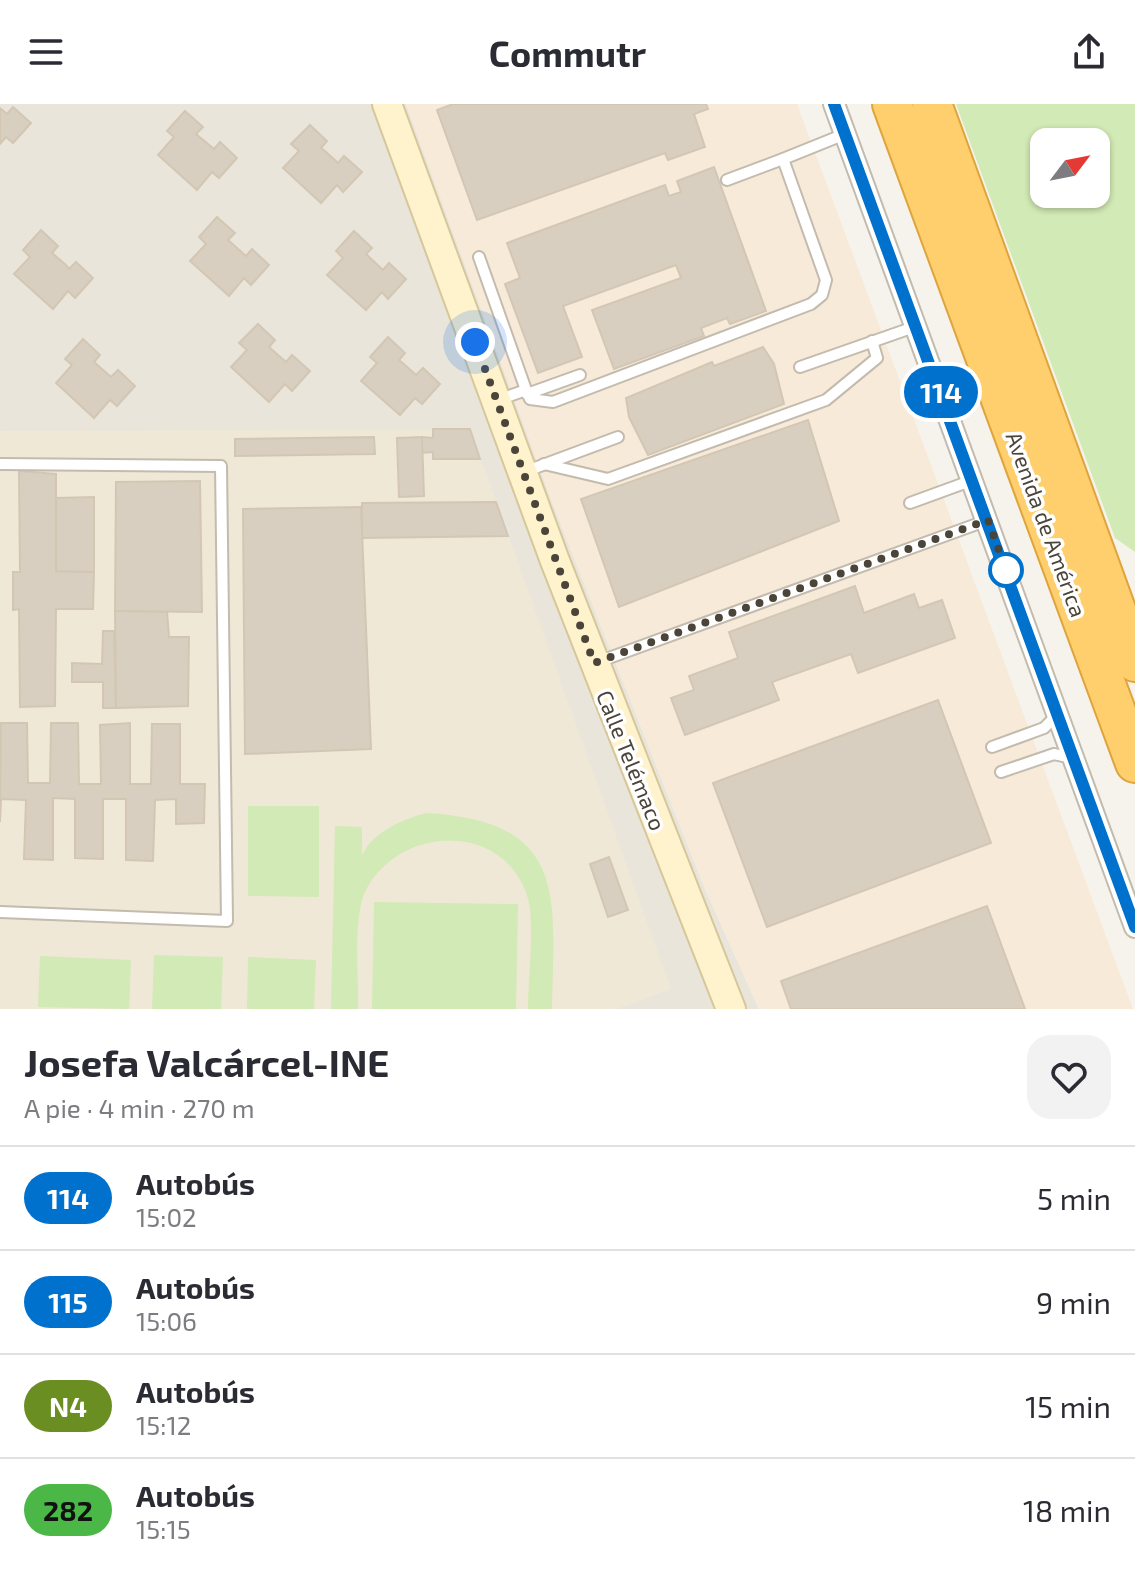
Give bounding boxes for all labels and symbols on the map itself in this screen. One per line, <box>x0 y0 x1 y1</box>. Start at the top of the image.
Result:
north arrow <box>1030 128 1110 208</box>
your location <box>455 322 495 362</box>
line badge: 114 <box>895 366 987 418</box>
street label: Avenida de América <box>1001 428 1093 620</box>
unlabelled marker <box>989 553 1023 587</box>
street label: Calle Telémaco <box>592 686 672 834</box>

